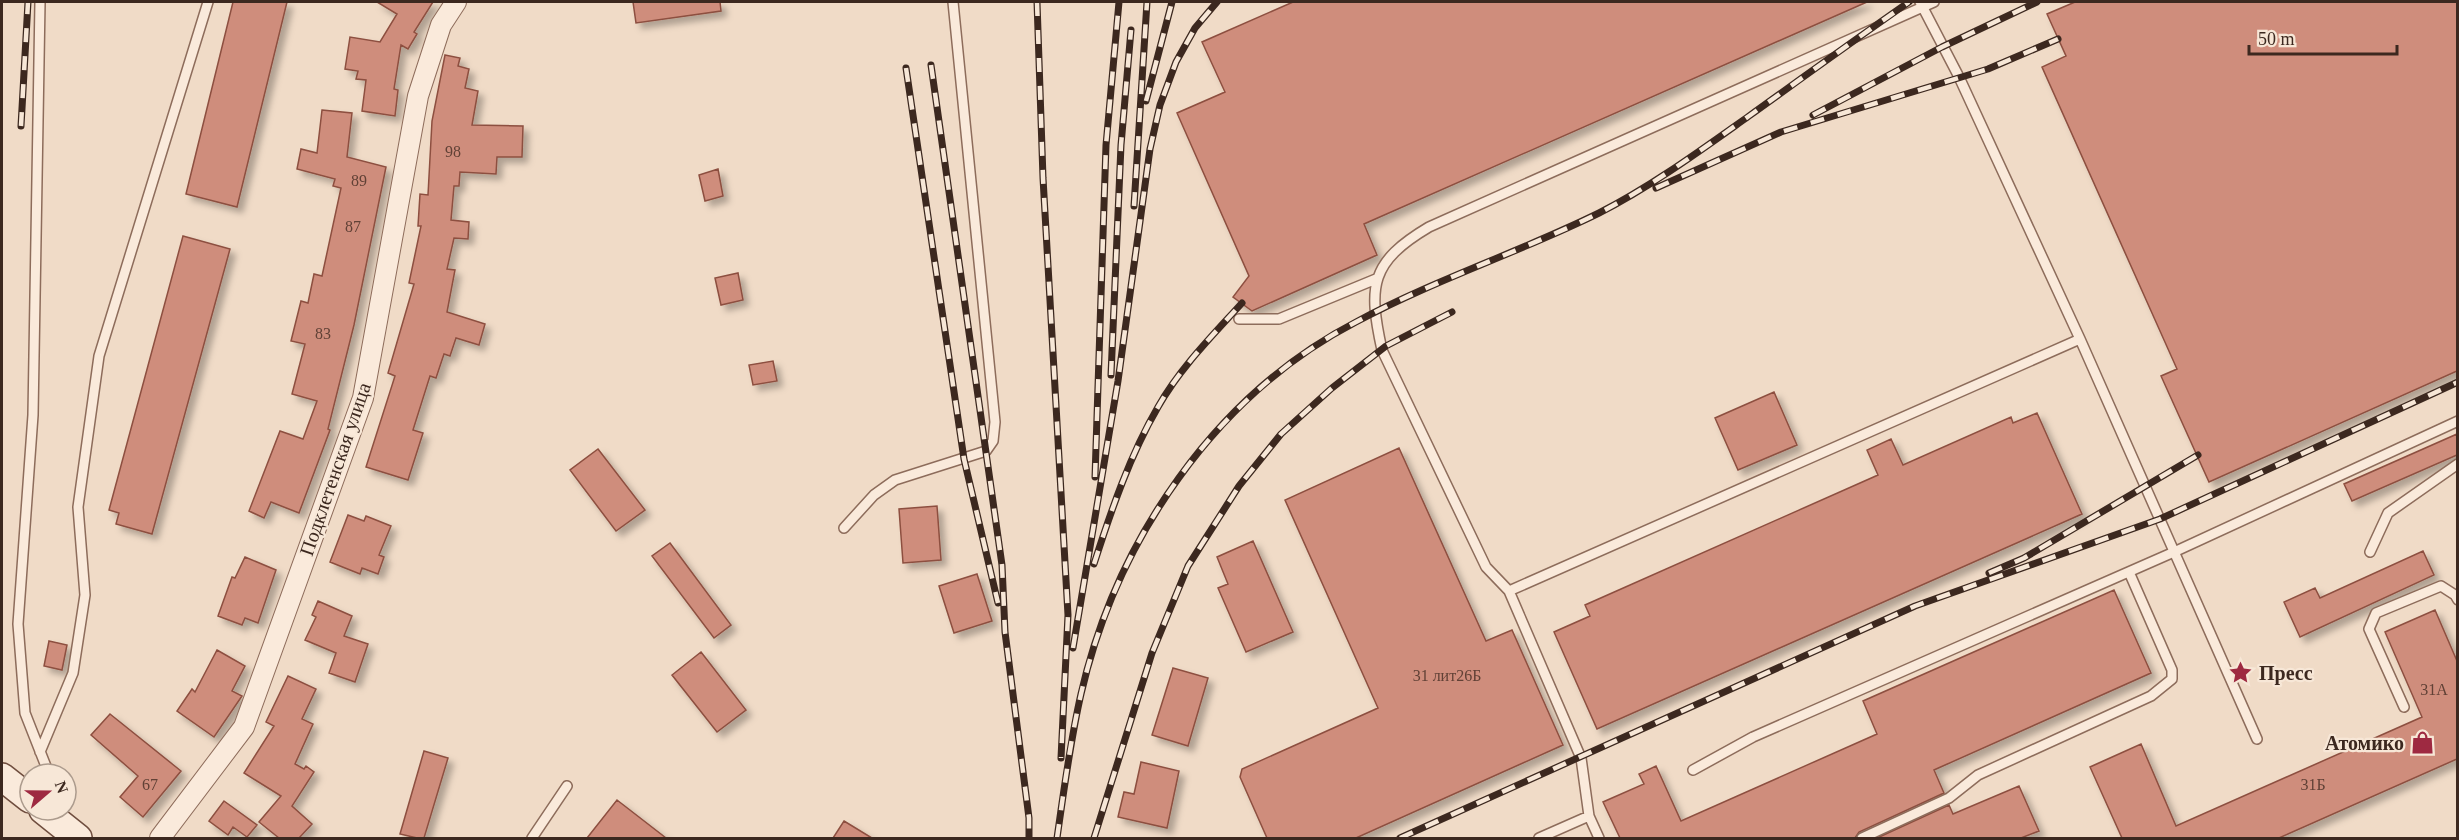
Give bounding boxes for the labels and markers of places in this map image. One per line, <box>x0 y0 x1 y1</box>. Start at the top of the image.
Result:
place icon: Пресс <box>2228 660 2254 686</box>
place label: Пресс <box>2259 662 2313 685</box>
shop icon: Атомико <box>2409 730 2435 756</box>
place label: Атомико <box>2325 732 2404 754</box>

